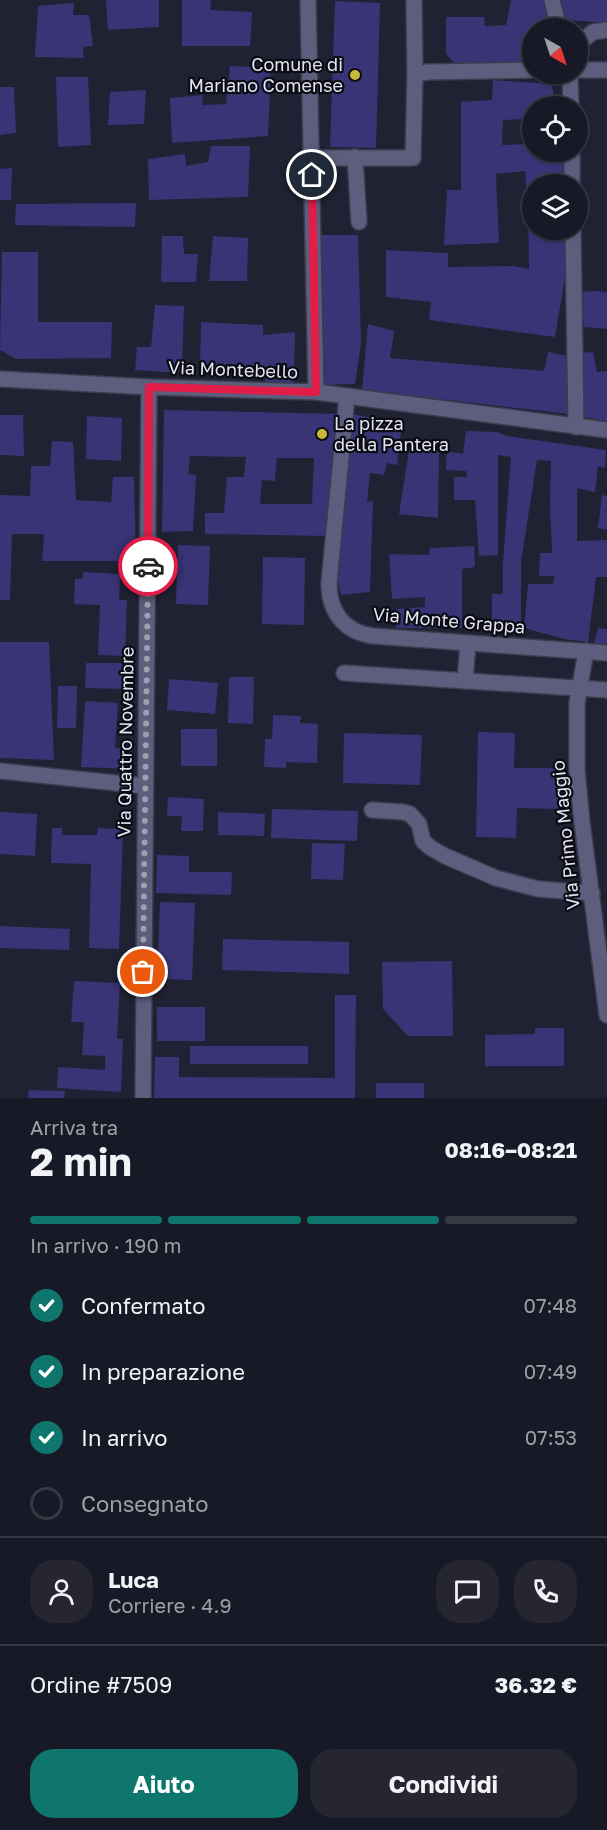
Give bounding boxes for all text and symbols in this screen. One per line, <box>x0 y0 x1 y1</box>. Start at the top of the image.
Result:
north arrow <box>522 18 588 84</box>
map controls <box>522 18 588 240</box>
place label: Comune di Mariano Comense <box>189 53 343 96</box>
marker: Comune di Mariano Comense <box>348 68 362 82</box>
button: locate <box>522 96 588 162</box>
pin <box>286 149 337 200</box>
icon: home <box>295 158 328 191</box>
button: layers <box>522 174 588 240</box>
street label: Via Montebello <box>168 356 298 382</box>
place label: La pizza della Pantera <box>334 412 449 455</box>
marker: La pizza della Pantera <box>315 427 329 441</box>
courier <box>118 536 178 596</box>
icon: car <box>132 550 165 583</box>
street label: Via Monte Grappa <box>372 602 526 638</box>
street label: Via Quattro Novembre <box>112 646 138 838</box>
street label: Via Primo Maggio <box>546 759 584 911</box>
pin <box>117 946 168 997</box>
icon: bag <box>126 955 159 988</box>
text: Arriva tra <box>30 1115 118 1139</box>
text: 08:16–08:21 <box>444 1136 577 1163</box>
text: 2 min <box>30 1138 132 1185</box>
text: In arrivo · 190 m <box>30 1233 182 1257</box>
icon: check <box>30 1289 63 1322</box>
text: Confermato <box>81 1292 206 1319</box>
text: 07:48 <box>524 1293 577 1317</box>
icon: check <box>30 1355 63 1388</box>
text: In preparazione <box>81 1358 245 1385</box>
text: 07:49 <box>524 1359 577 1383</box>
icon: check <box>30 1421 63 1454</box>
text: In arrivo <box>81 1424 168 1451</box>
text: 07:53 <box>525 1425 577 1449</box>
text: Consegnato <box>81 1490 208 1517</box>
button: person <box>30 1560 93 1623</box>
button: chat <box>436 1560 499 1623</box>
button: phone <box>514 1560 577 1623</box>
text: Luca <box>108 1566 159 1593</box>
text: Corriere · 4.9 <box>108 1593 232 1617</box>
text: Ordine #7509 <box>30 1671 172 1698</box>
text: 36.32 € <box>495 1671 577 1698</box>
button: Aiuto <box>30 1749 298 1818</box>
button: Condividi <box>310 1749 577 1818</box>

